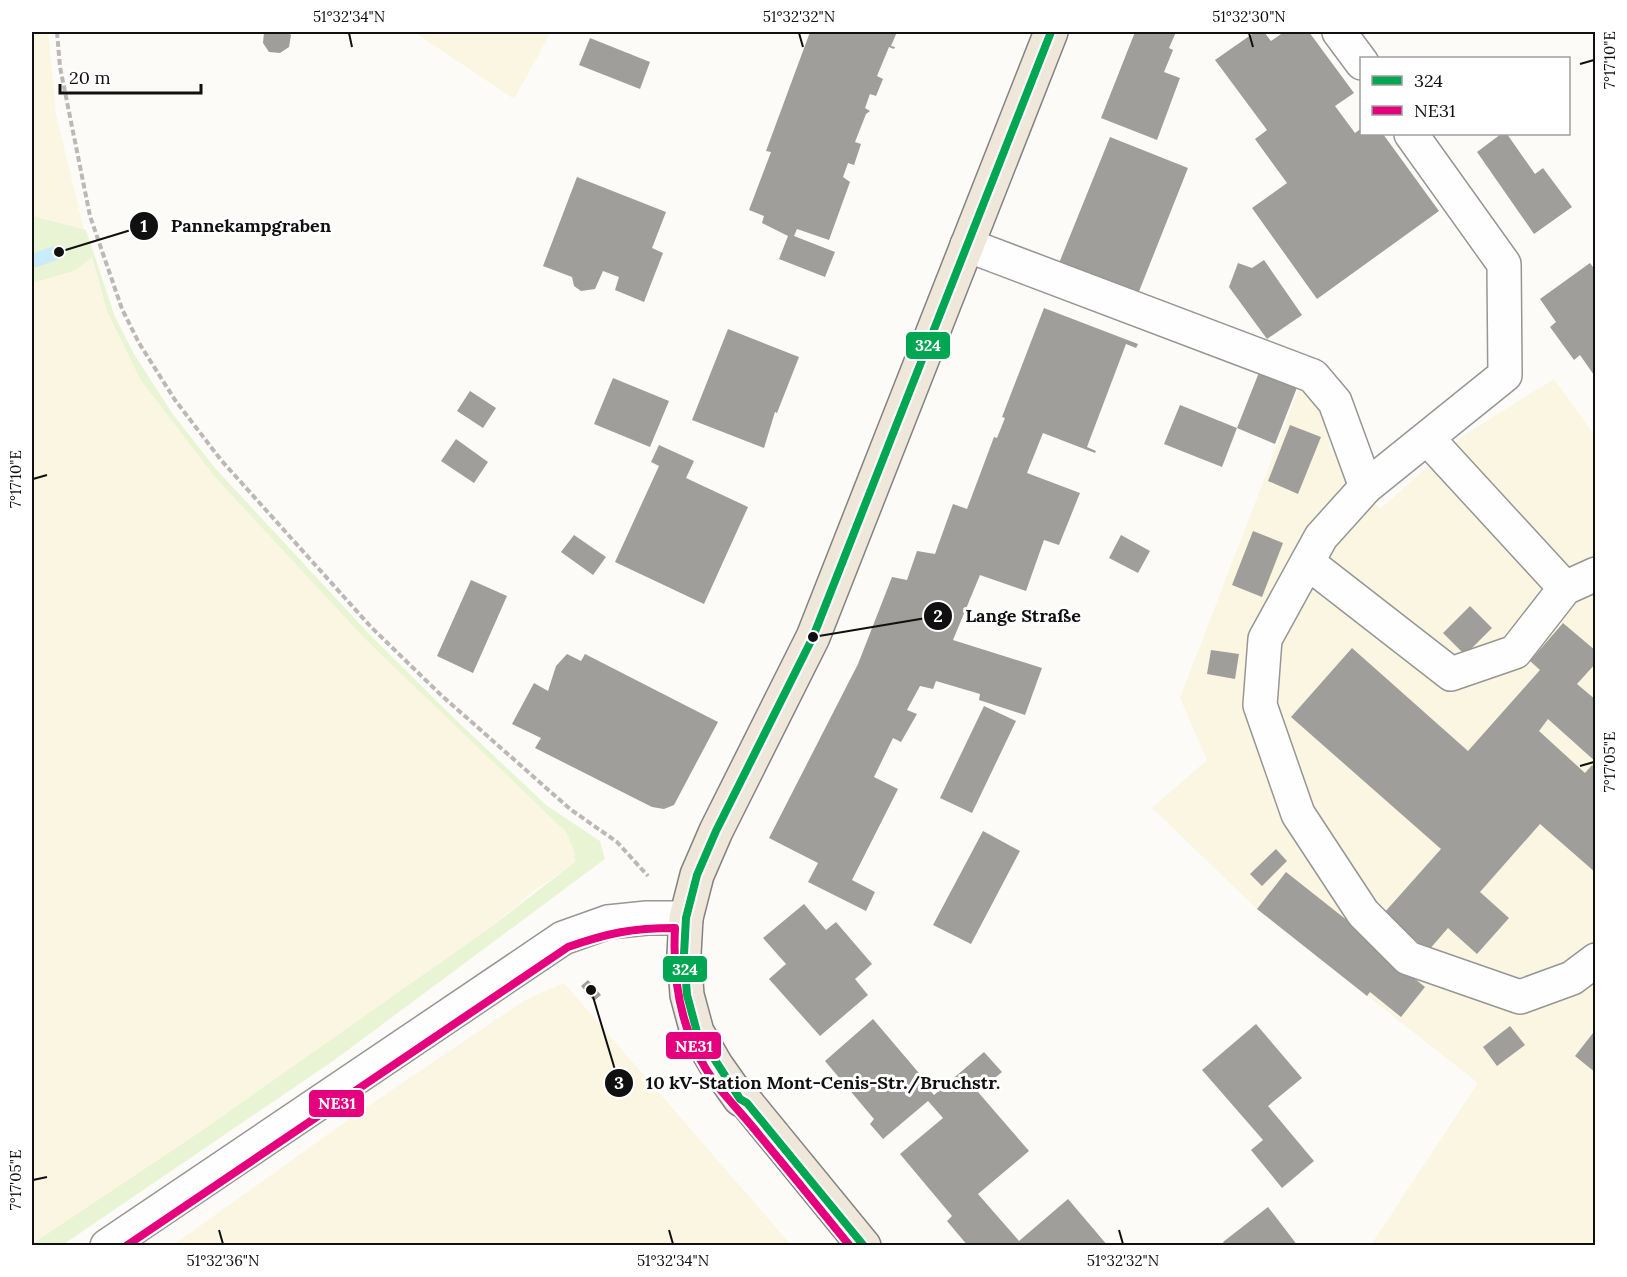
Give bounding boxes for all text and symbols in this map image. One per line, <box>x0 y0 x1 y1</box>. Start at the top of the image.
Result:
text: 51°32'34"N <box>313 7 385 26</box>
text: 51°32'32"N <box>763 7 835 26</box>
text: 51°32'30"N <box>1212 7 1286 26</box>
text: 7°17'10"E <box>1600 31 1619 89</box>
scale bar <box>60 57 201 95</box>
legend <box>1360 57 1570 135</box>
text: 20 m <box>69 66 111 89</box>
text: 324 <box>1414 69 1443 92</box>
text: NE31 <box>1414 99 1456 122</box>
callout: Pannekampgraben <box>129 208 343 244</box>
text: 1 <box>140 214 148 237</box>
text: Pannekampgraben <box>171 214 332 237</box>
line badge: 324 <box>905 331 951 360</box>
text: 324 <box>915 335 941 355</box>
text: 7°17'10"E <box>6 450 25 508</box>
callout: Lange Straße <box>923 598 1093 634</box>
text: 2 <box>933 604 943 627</box>
text: Lange Straße <box>965 604 1081 627</box>
text: 7°17'05"E <box>1600 732 1619 792</box>
line badge: 324 <box>662 955 708 983</box>
text: 324 <box>672 959 698 979</box>
line badge: NE31 <box>665 1031 722 1060</box>
text: NE31 <box>675 1036 713 1056</box>
callout: 10 kV-Station Mont-Cenis-Str./Bruchstr. <box>604 1065 1012 1101</box>
text: 3 <box>614 1071 624 1094</box>
text: 10 kV-Station Mont-Cenis-Str./Bruchstr. <box>646 1071 1000 1094</box>
line badge: NE31 <box>308 1089 365 1118</box>
text: NE31 <box>318 1093 356 1113</box>
text: 7°17'05"E <box>6 1150 25 1210</box>
text: 51°32'36"N <box>187 1251 259 1270</box>
text: 51°32'34"N <box>637 1251 709 1270</box>
text: 51°32'32"N <box>1087 1251 1159 1270</box>

